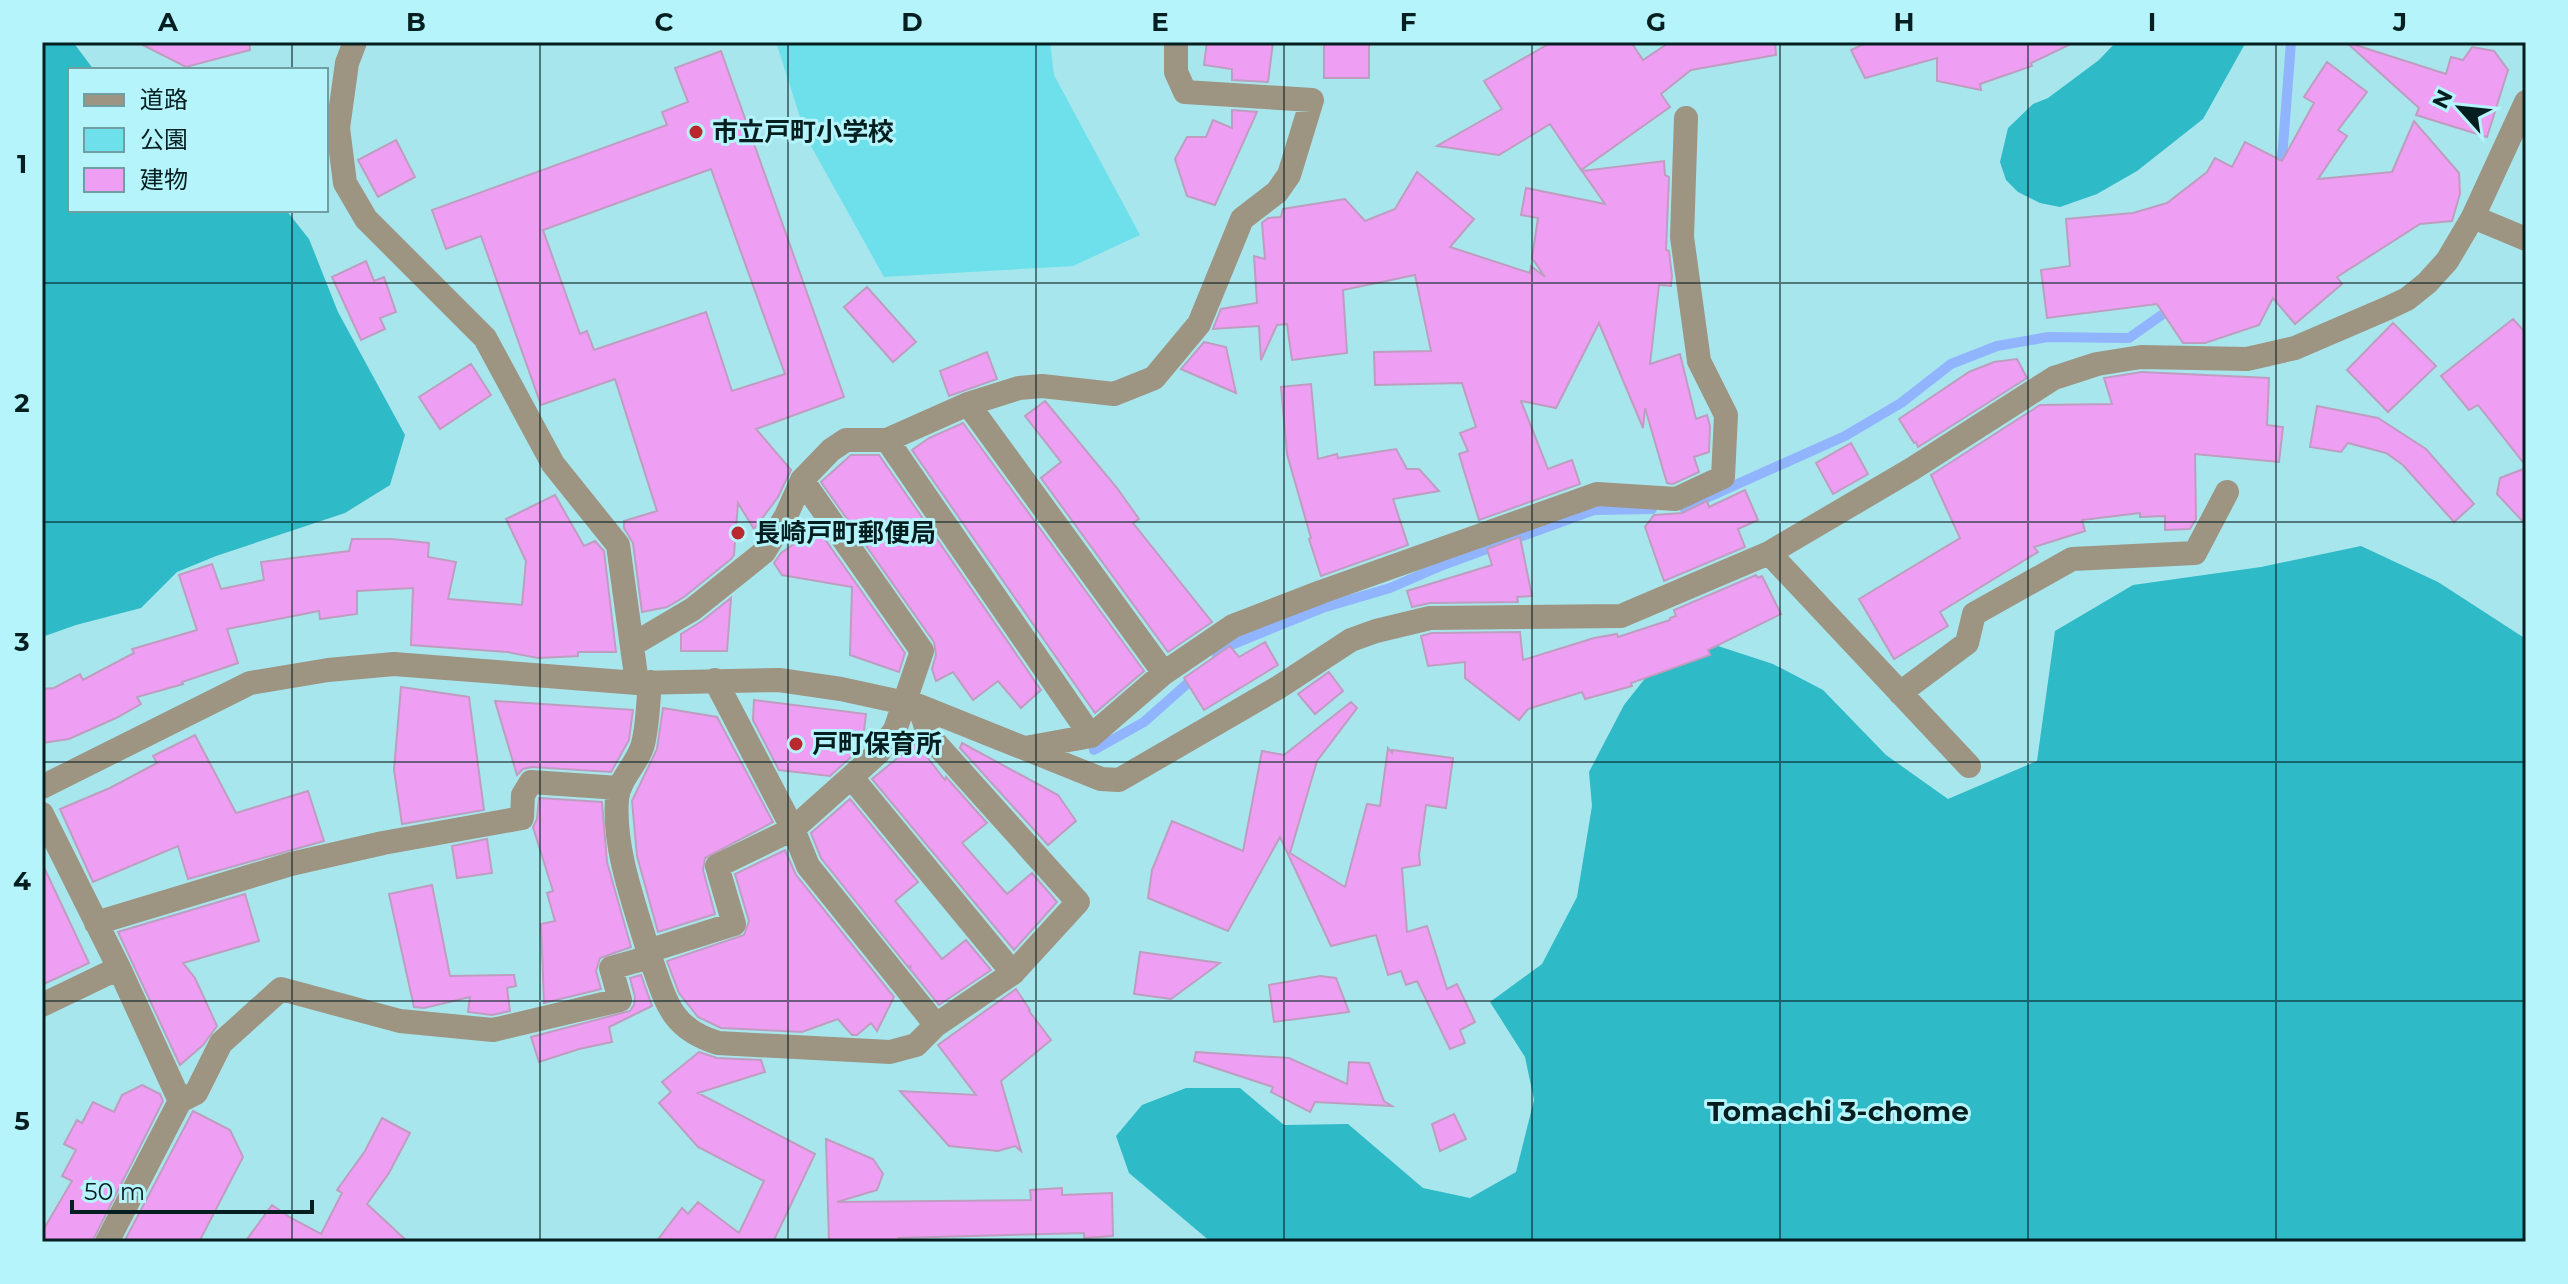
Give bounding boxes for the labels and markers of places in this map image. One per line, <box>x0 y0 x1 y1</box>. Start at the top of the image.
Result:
place label: 市立戸町小学校 <box>712 116 894 148</box>
marker: 市立戸町小学校 <box>687 123 705 141</box>
place label: 長崎戸町郵便局 <box>754 517 936 549</box>
marker: 長崎戸町郵便局 <box>729 524 747 542</box>
place label: 戸町保育所 <box>812 728 942 760</box>
marker: 戸町保育所 <box>787 735 805 753</box>

